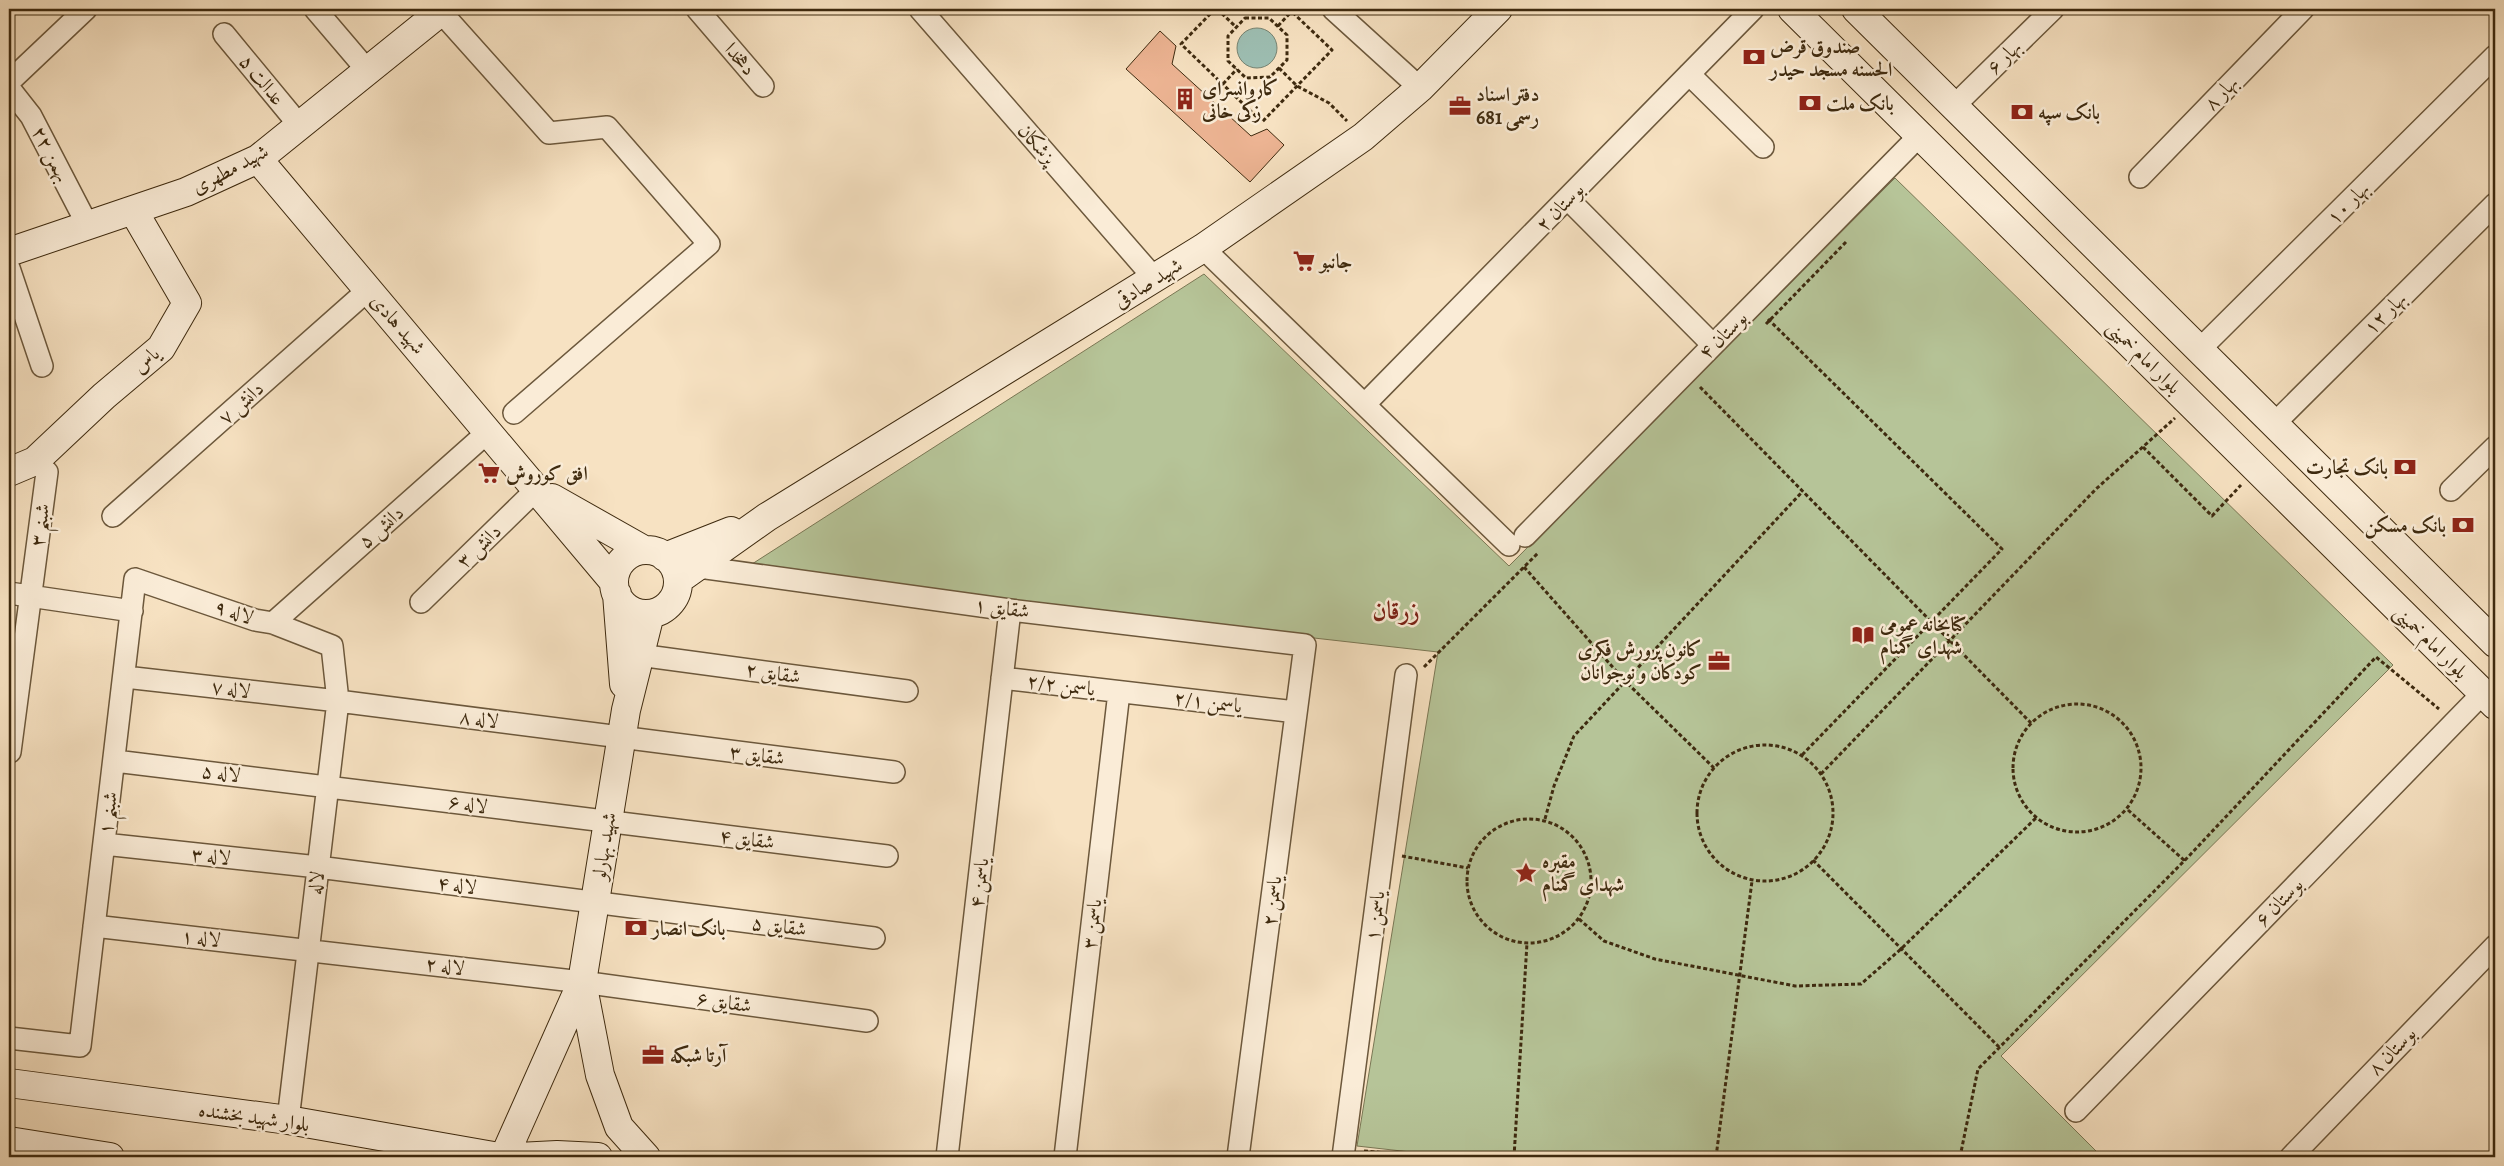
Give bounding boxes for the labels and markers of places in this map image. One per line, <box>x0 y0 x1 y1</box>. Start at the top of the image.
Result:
place label: صندوق قرض الحسنه مسجد حیدر <box>1768 33 1892 83</box>
bank icon: صندوق قرض الحسنه مسجد حیدر <box>1741 44 1767 70</box>
place label: کاروانسرای زکی خانی <box>1201 75 1279 125</box>
place label: دفتر اسناد رسمی 681 <box>1476 81 1540 131</box>
building icon: کاروانسرای زکی خانی <box>1172 86 1198 112</box>
bank icon: بانک ملت <box>1797 90 1823 116</box>
place label: بانک ملت <box>1826 90 1894 117</box>
office icon: دفتر اسناد رسمی 681 <box>1447 93 1473 119</box>
bank icon: بانک سپه <box>2009 99 2035 125</box>
place label: بانک سپه <box>2038 99 2100 126</box>
supermarket icon: جانبو <box>1291 248 1317 274</box>
place label: جانبو <box>1318 248 1352 275</box>
place label: بانک تجارت <box>2306 454 2388 481</box>
bank icon: بانک تجارت <box>2392 454 2418 480</box>
supermarket icon: افق کوروش <box>476 460 502 486</box>
place label: افق کوروش <box>506 460 588 487</box>
place label: بانک مسکن <box>2365 512 2446 539</box>
bank icon: بانک مسکن <box>2450 512 2476 538</box>
place label: کتابخانه عمومی شهدای گمنام <box>1879 611 1966 665</box>
library icon: کتابخانه عمومی شهدای گمنام <box>1850 622 1876 648</box>
place label: کانون پرورش فکری کودکان و نوجوانان <box>1578 636 1702 686</box>
office icon: کانون پرورش فکری کودکان و نوجوانان <box>1706 648 1732 674</box>
place label: مقبره شهدای گمنام <box>1542 848 1624 902</box>
place icon: مقبره شهدای گمنام <box>1513 860 1539 886</box>
bank icon: بانک انصار <box>623 915 649 941</box>
place label: بانک انصار <box>650 915 726 942</box>
office icon: آرتا شبکه <box>640 1042 666 1068</box>
place label: آرتا شبکه <box>670 1042 729 1069</box>

